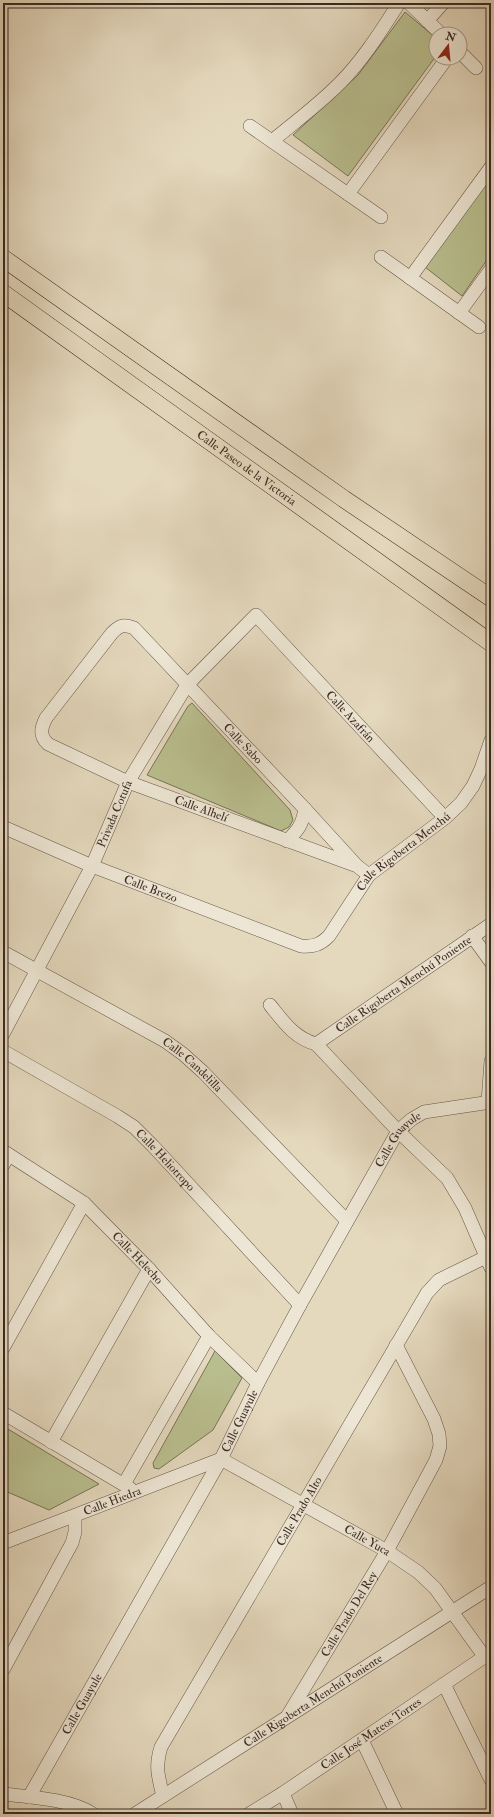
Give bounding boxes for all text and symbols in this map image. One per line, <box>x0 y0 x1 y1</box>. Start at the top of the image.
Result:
north arrow <box>428 26 468 66</box>
text: N <box>443 29 458 45</box>
street label: Calle Paseo de la Victoria <box>194 427 300 509</box>
street label: Calle Azafrán <box>323 688 378 745</box>
street label: Calle Sabo <box>220 720 266 767</box>
street label: Privada Cotufa <box>93 777 136 850</box>
street label: Calle Alhelí <box>172 792 230 826</box>
street label: Calle Rigoberta Menchú <box>353 809 454 894</box>
street label: Calle Brezo <box>122 871 180 906</box>
street label: Calle Rigoberta Menchú Poniente <box>332 932 474 1036</box>
street label: Calle Candelilla <box>159 1034 226 1096</box>
street label: Calle Guayule <box>372 1108 424 1170</box>
street label: Calle Heliotropo <box>133 1126 198 1194</box>
street label: Calle Helecho <box>109 1229 167 1287</box>
street label: Calle Guayule <box>218 1387 261 1455</box>
street label: Calle Prado Alto <box>273 1474 325 1549</box>
street label: Calle Hiedra <box>81 1483 144 1519</box>
street label: Calle Yuca <box>342 1521 394 1559</box>
street label: Calle Prado Del Rey <box>317 1568 381 1659</box>
street label: Calle Rigoberta Menchú Poniente <box>241 1651 385 1750</box>
street label: Calle Guayule <box>59 1671 105 1737</box>
street label: Calle José Mateos Torres <box>318 1694 424 1773</box>

